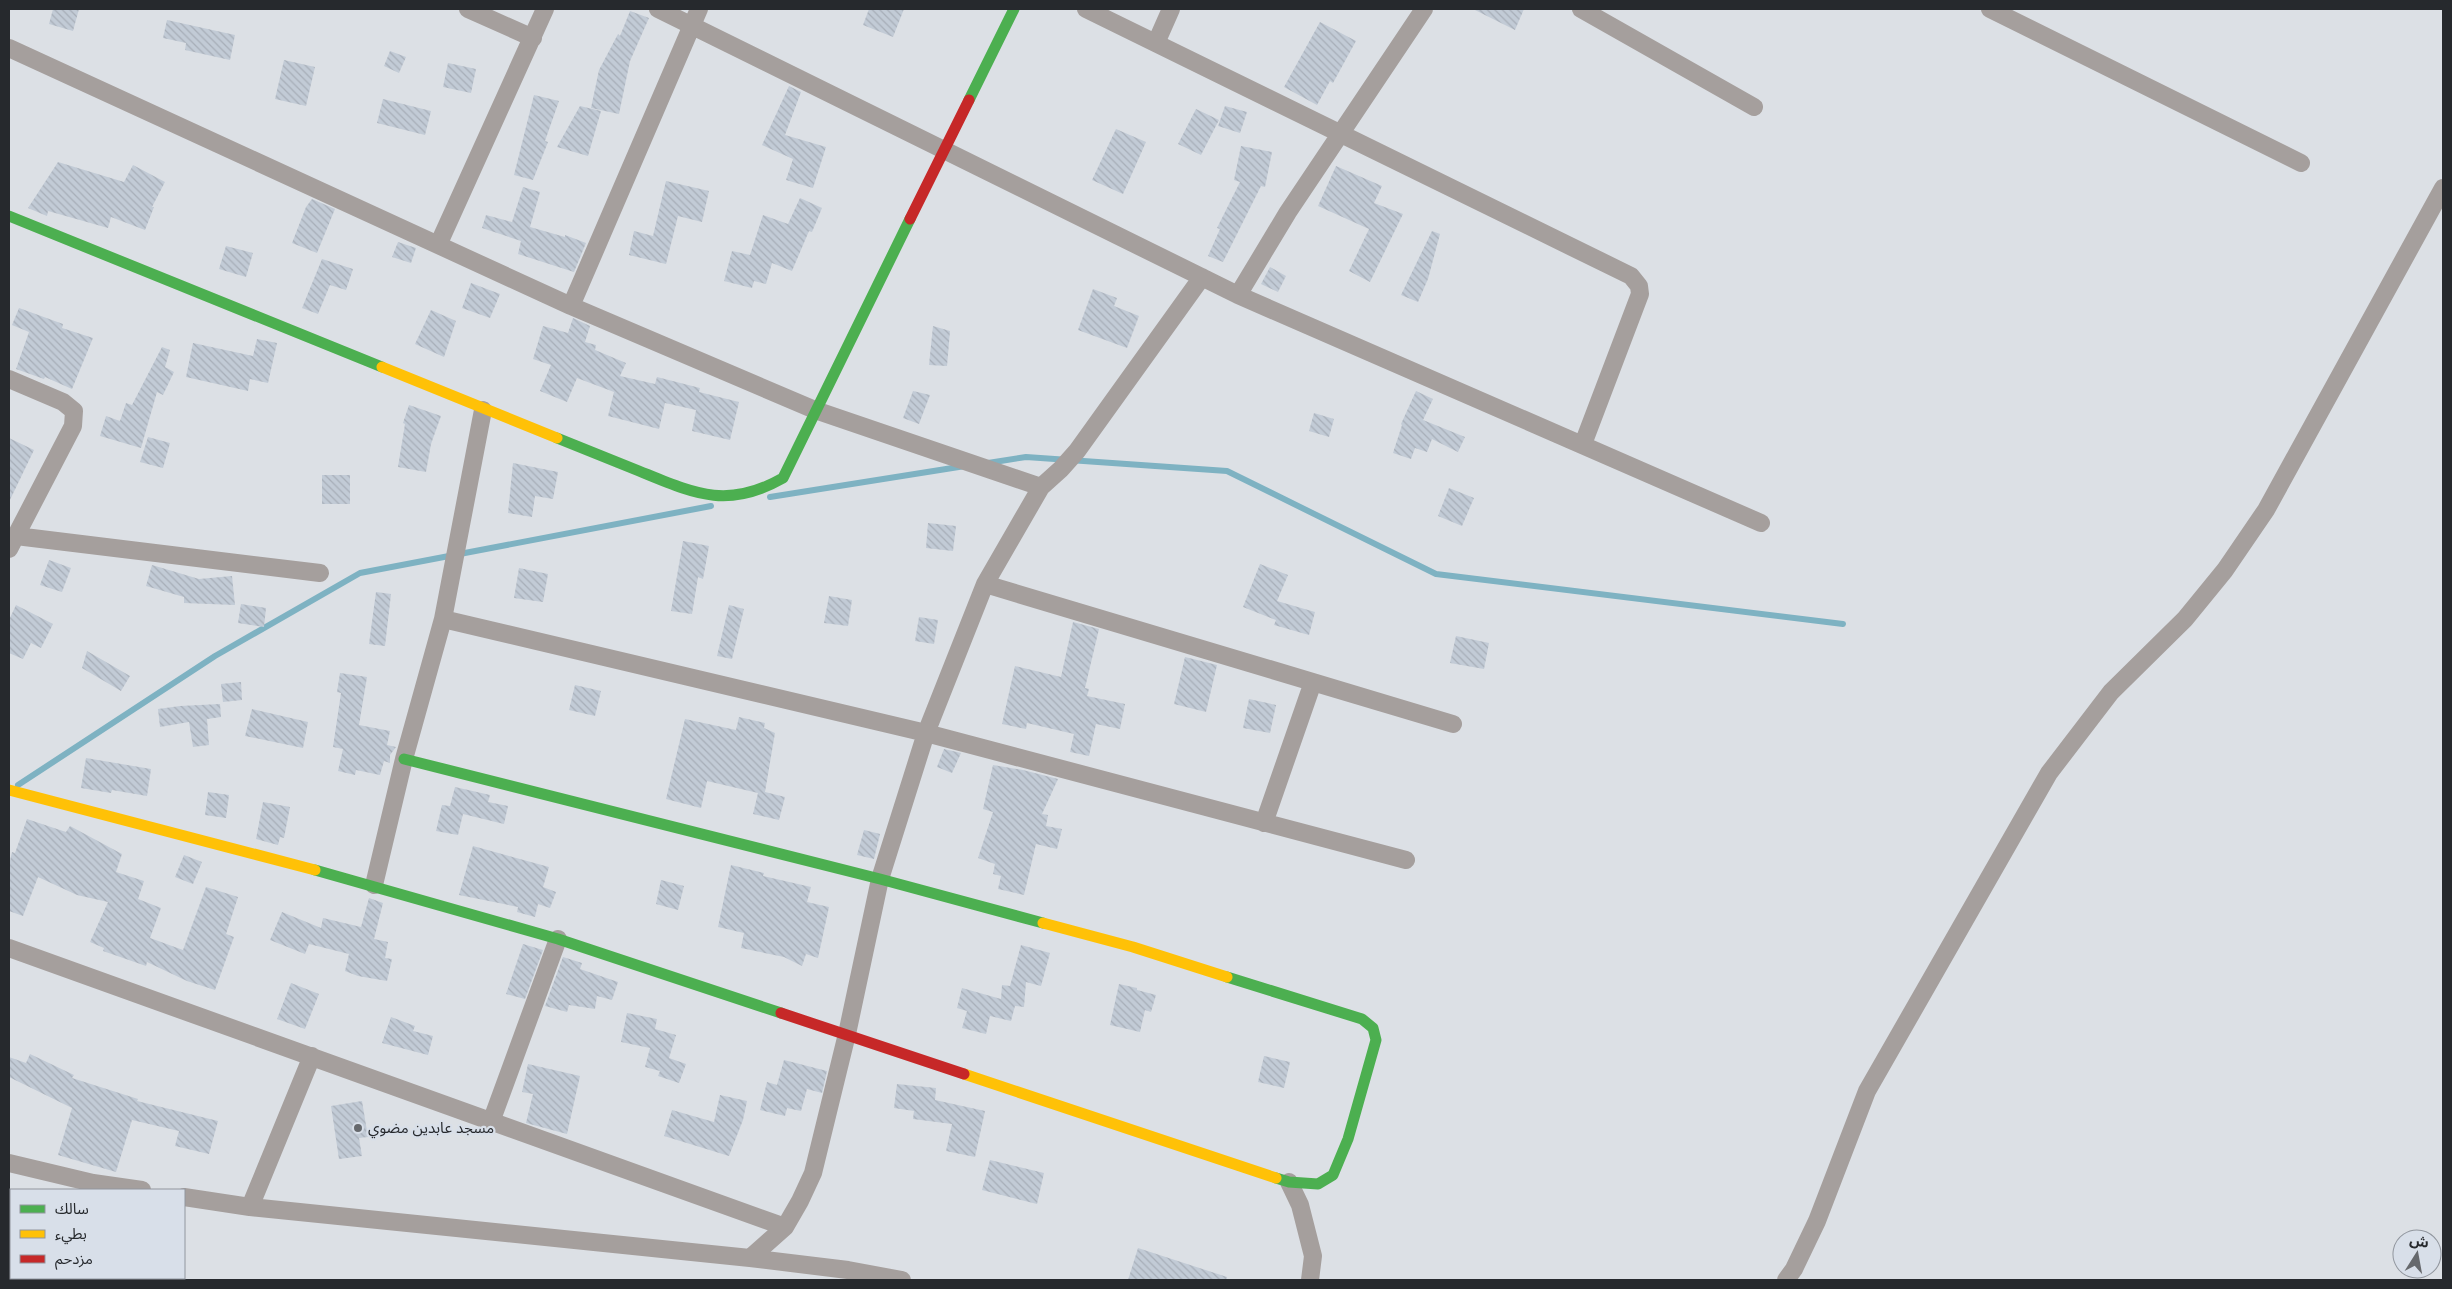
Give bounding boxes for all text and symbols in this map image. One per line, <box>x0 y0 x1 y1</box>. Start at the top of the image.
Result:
place label: مسجد عابدين مضوي <box>368 1118 494 1139</box>
marker: مسجد عابدين مضوي <box>352 1122 364 1134</box>
legend <box>10 1189 185 1279</box>
text: سالك <box>55 1199 89 1219</box>
text: بطيء <box>55 1224 87 1245</box>
north arrow <box>2392 1229 2442 1279</box>
text: ش <box>2408 1231 2431 1252</box>
text: مزدحم <box>55 1249 93 1270</box>

